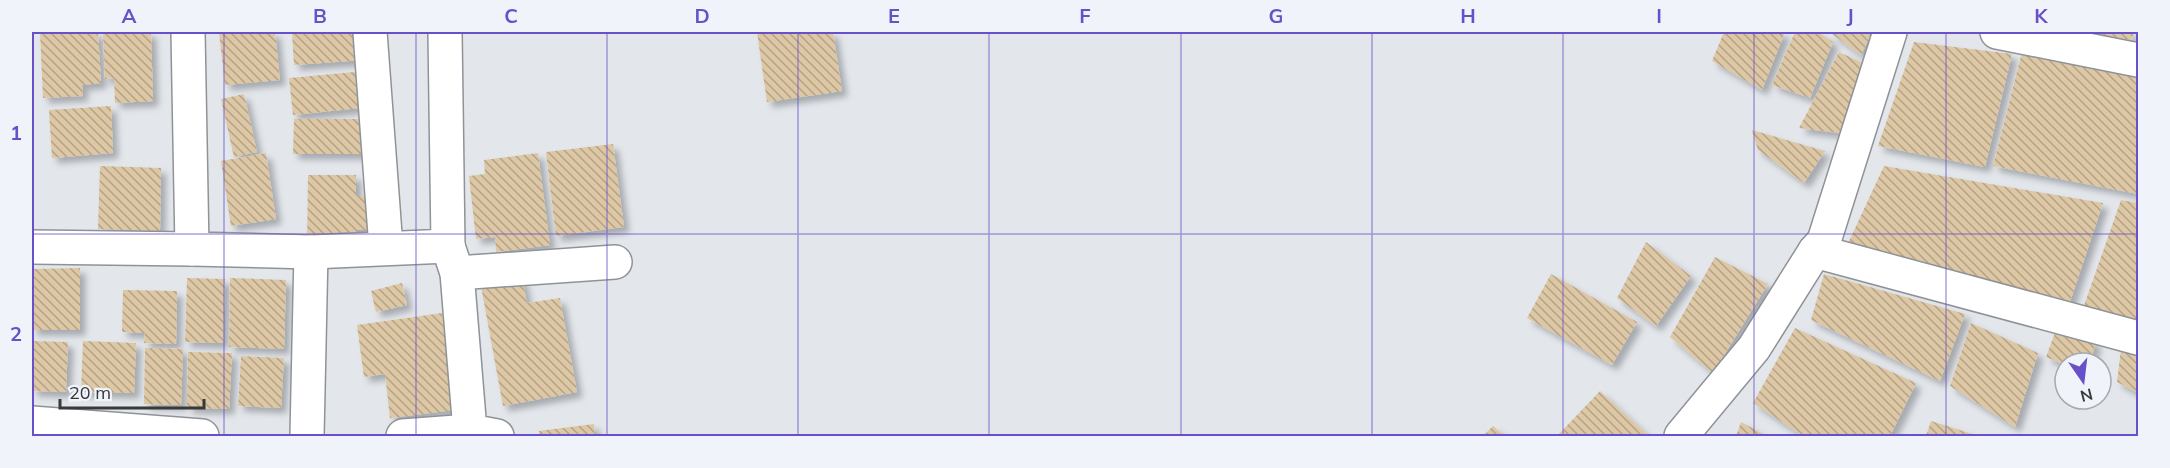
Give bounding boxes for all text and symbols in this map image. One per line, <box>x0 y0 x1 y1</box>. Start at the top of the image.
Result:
text: A <box>122 3 137 28</box>
text: B <box>313 3 327 28</box>
text: C <box>504 3 518 28</box>
text: D <box>694 3 710 28</box>
text: E <box>888 3 900 28</box>
text: F <box>1079 3 1091 28</box>
text: G <box>1269 3 1283 28</box>
text: H <box>1460 3 1476 28</box>
text: I <box>1656 3 1662 28</box>
text: J <box>1846 3 1854 28</box>
text: K <box>2034 3 2048 28</box>
text: 1 <box>10 120 22 145</box>
text: 2 <box>10 321 22 346</box>
north arrow <box>2053 351 2113 411</box>
scale bar <box>60 372 204 410</box>
text: 20 m <box>69 381 111 404</box>
text: N <box>2078 384 2095 407</box>

